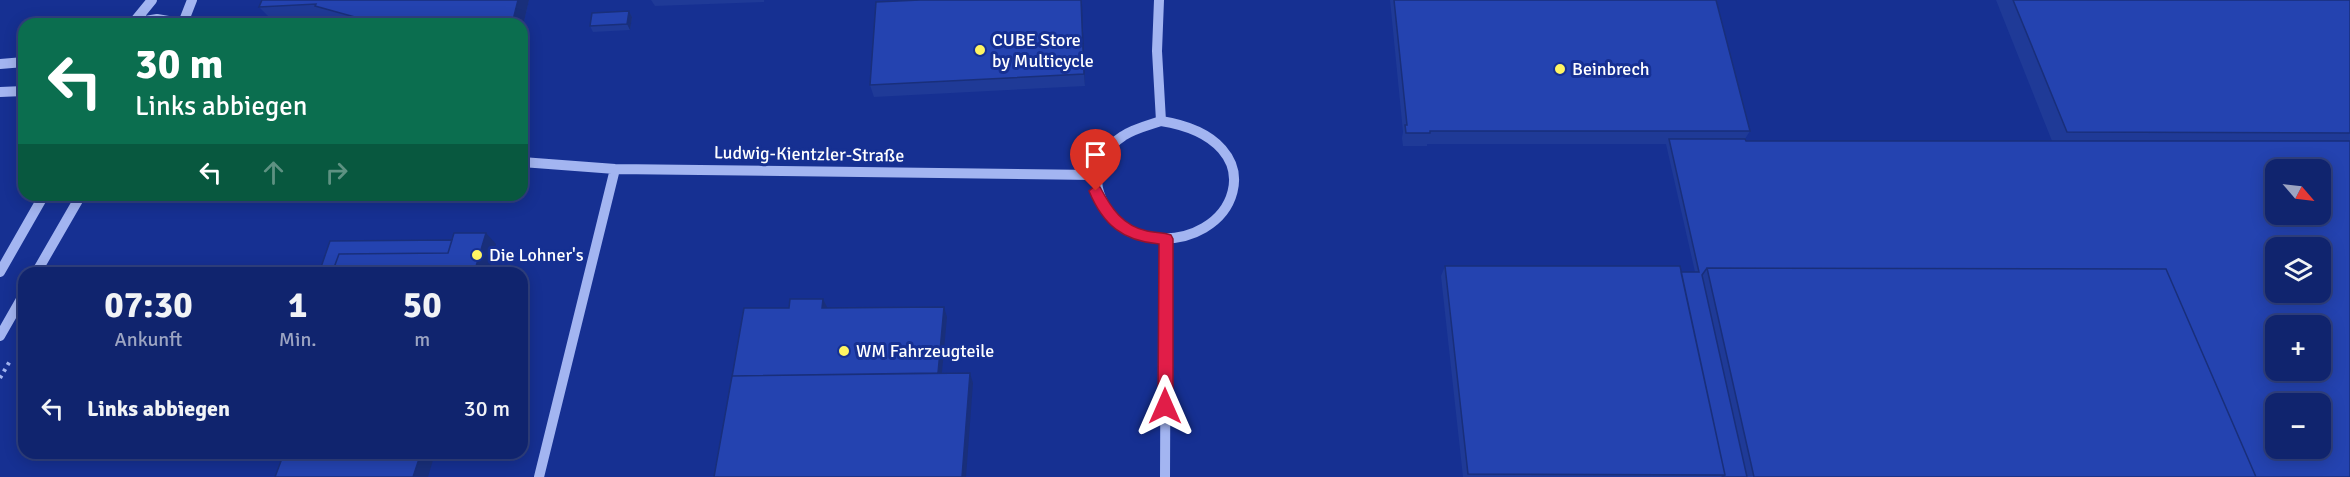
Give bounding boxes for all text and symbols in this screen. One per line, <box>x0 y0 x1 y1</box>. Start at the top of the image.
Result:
place label: CUBE Store by Multicycle <box>992 29 1094 72</box>
text: 30 m <box>135 39 224 90</box>
icon: left <box>36 42 114 120</box>
marker: CUBE Store by Multicycle <box>973 43 987 57</box>
place label: Beinbrech <box>1572 58 1650 80</box>
marker: Beinbrech <box>1553 62 1567 76</box>
text: Links abbiegen <box>135 90 307 123</box>
pin <box>1070 129 1121 191</box>
icon: arrive <box>1079 138 1112 171</box>
street label: Ludwig-Kientzler-Straße <box>714 141 904 167</box>
icon: left <box>194 156 227 189</box>
icon: ahead <box>257 156 290 189</box>
icon: right <box>320 156 353 189</box>
north arrow <box>2265 159 2331 225</box>
map controls <box>2265 159 2331 459</box>
button: layers <box>2265 237 2331 303</box>
place label: Die Lohner's <box>489 244 584 266</box>
marker: Die Lohner's <box>470 248 484 262</box>
text: 07:30 <box>104 283 193 328</box>
text: 1 <box>288 283 307 328</box>
text: 50 <box>403 283 442 328</box>
button: + <box>2265 315 2331 381</box>
text: Ankunft <box>115 327 182 352</box>
text: Min. <box>279 327 317 352</box>
text: m <box>414 327 430 352</box>
place label: WM Fahrzeugteile <box>856 340 994 362</box>
marker: WM Fahrzeugteile <box>837 344 851 358</box>
position arrow <box>1133 374 1197 438</box>
icon: left <box>36 392 69 425</box>
button: − <box>2265 393 2331 459</box>
text: Links abbiegen <box>87 395 230 422</box>
text: 30 m <box>464 395 510 422</box>

